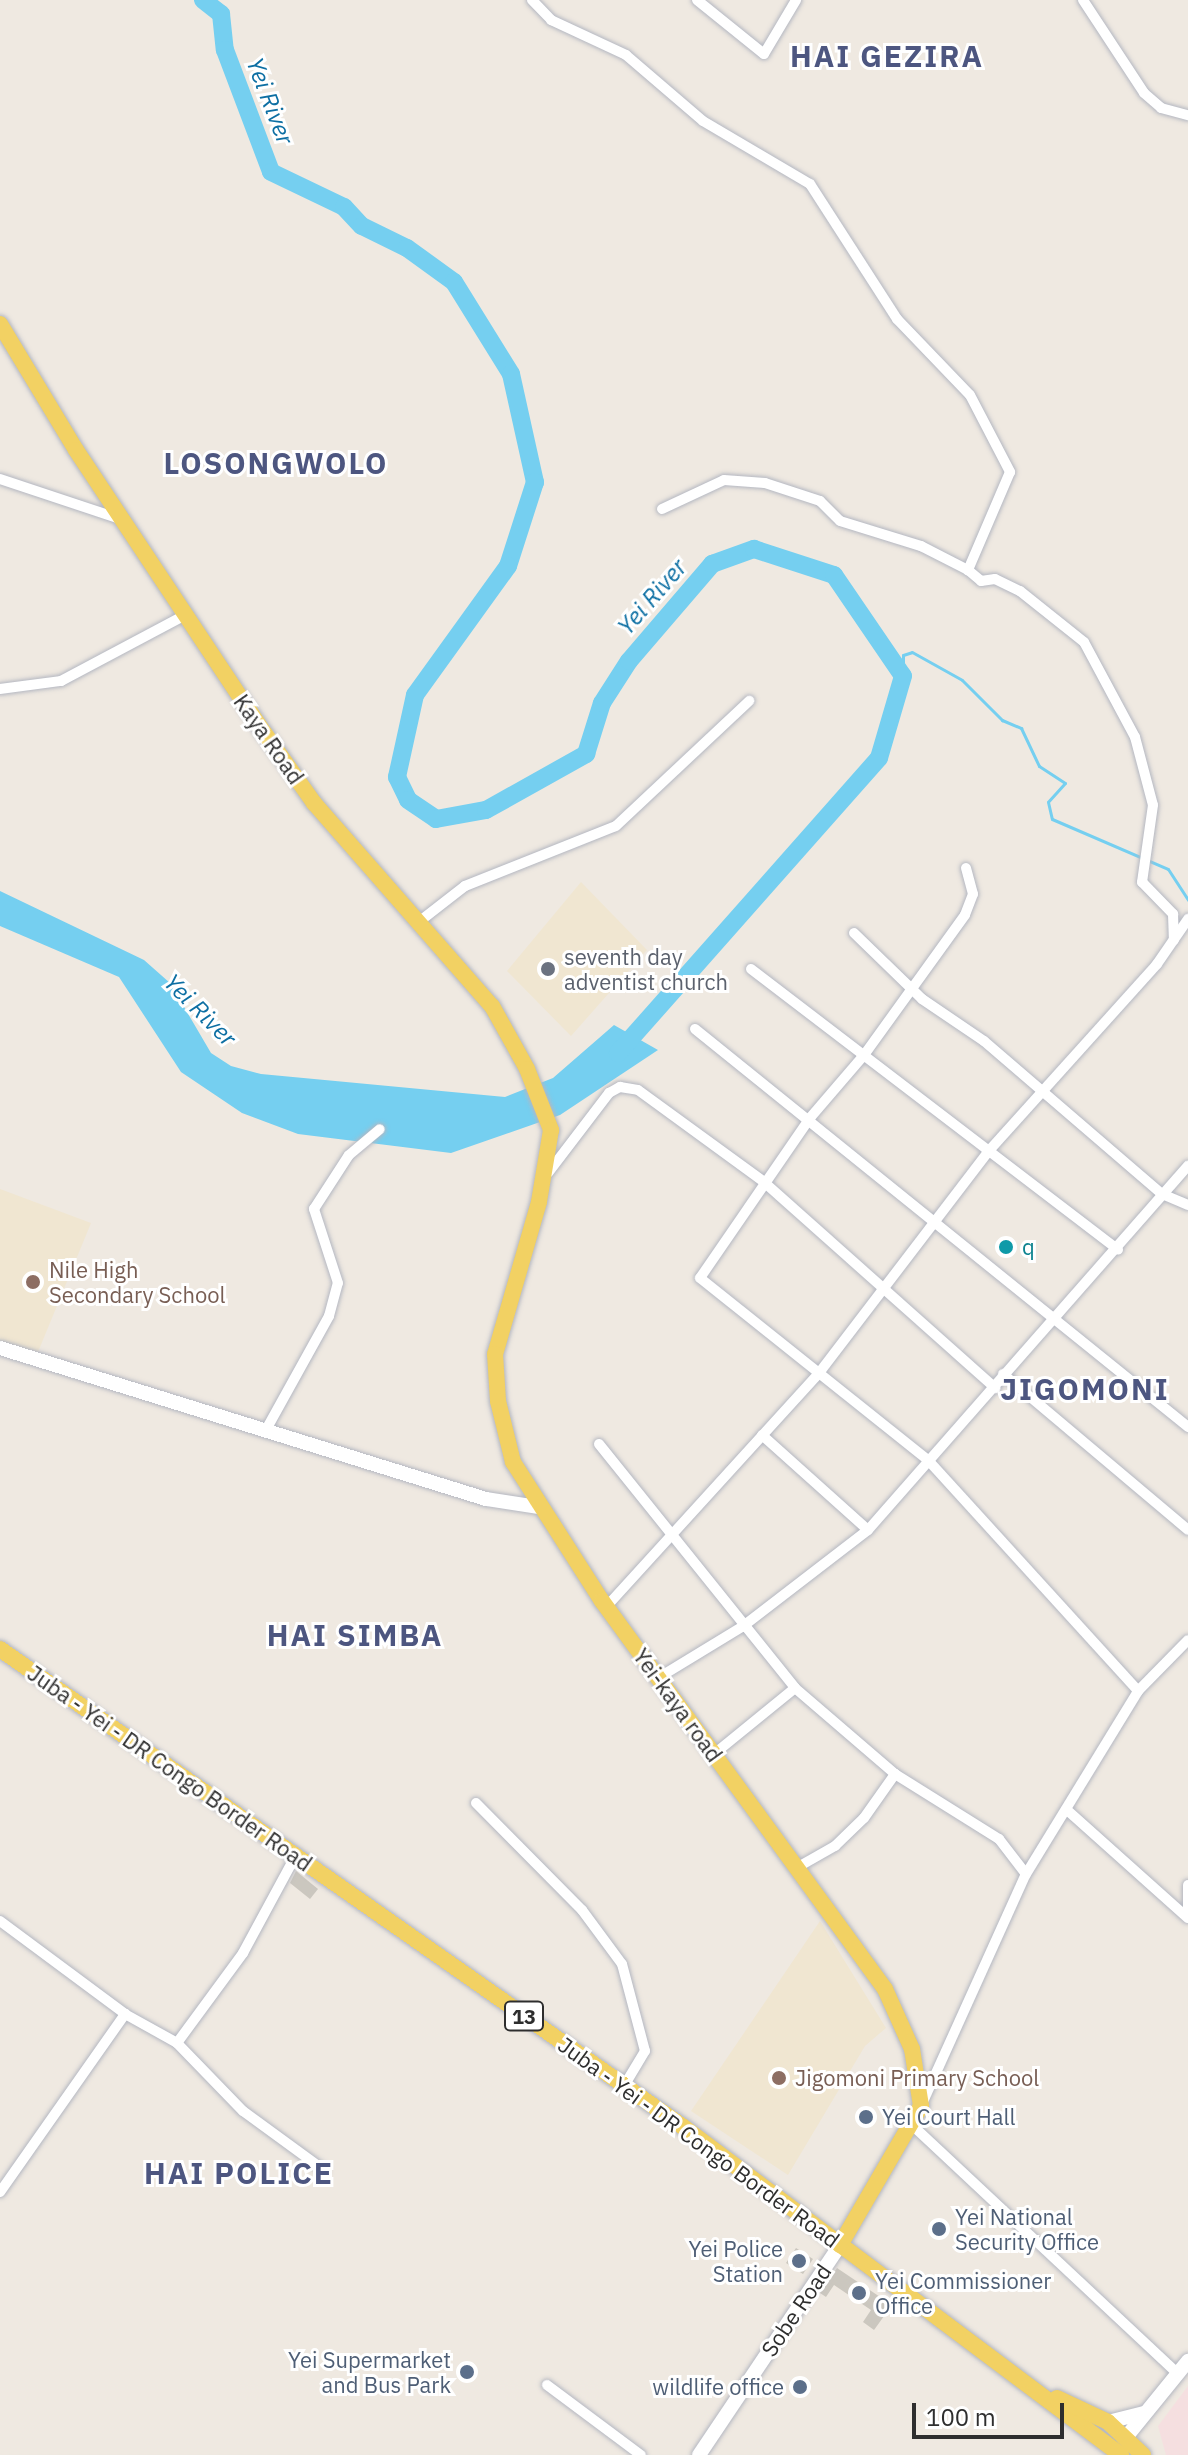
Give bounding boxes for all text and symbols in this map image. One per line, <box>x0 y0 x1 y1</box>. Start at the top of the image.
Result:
district label: HAI GEZIRA <box>790 38 984 74</box>
water label: Yei River <box>240 54 300 148</box>
district label: LOSONGWOLO <box>163 445 389 481</box>
water label: Yei River <box>611 553 693 641</box>
street label: Kaya Road <box>229 689 309 789</box>
place label: seventh day adventist church <box>564 943 728 994</box>
marker: seventh day adventist church <box>539 960 557 978</box>
water label: Yei River <box>158 968 242 1052</box>
place label: q <box>1022 1234 1035 1260</box>
marker: q <box>997 1238 1015 1256</box>
place label: Nile High Secondary School <box>49 1256 226 1308</box>
marker: Nile High Secondary School <box>24 1273 42 1291</box>
district label: JIGOMONI <box>1000 1371 1170 1407</box>
district label: HAI SIMBA <box>267 1617 443 1653</box>
street label: Yei-kaya road <box>628 1643 728 1767</box>
street label: Juba - Yei - DR Congo Border Road <box>23 1659 317 1877</box>
road number: 13 <box>504 2000 544 2032</box>
street label: Juba - Yei - DR Congo Border Road <box>553 2031 845 2253</box>
place label: Jigomoni Primary School <box>795 2065 1039 2091</box>
marker: Jigomoni Primary School <box>770 2069 788 2087</box>
place label: Yei Court Hall <box>882 2104 1015 2130</box>
marker: Yei Court Hall <box>857 2108 875 2126</box>
district label: HAI POLICE <box>144 2155 334 2191</box>
place label: Yei National Security Office <box>955 2203 1099 2254</box>
marker: Yei National Security Office <box>930 2220 948 2238</box>
place label: Yei Police Station <box>689 2235 783 2286</box>
marker: Yei Police Station <box>790 2252 808 2270</box>
street label: Sobe Road <box>756 2259 836 2361</box>
place label: Yei Commissioner Office <box>875 2267 1051 2318</box>
marker: Yei Commissioner Office <box>850 2284 868 2302</box>
place label: Yei Supermarket and Bus Park <box>288 2346 451 2398</box>
marker: Yei Supermarket and Bus Park <box>458 2363 476 2381</box>
place label: wildlife office <box>652 2374 784 2400</box>
marker: wildlife office <box>791 2378 809 2396</box>
scale bar <box>916 2387 1068 2437</box>
text: 100 m <box>926 2401 996 2433</box>

